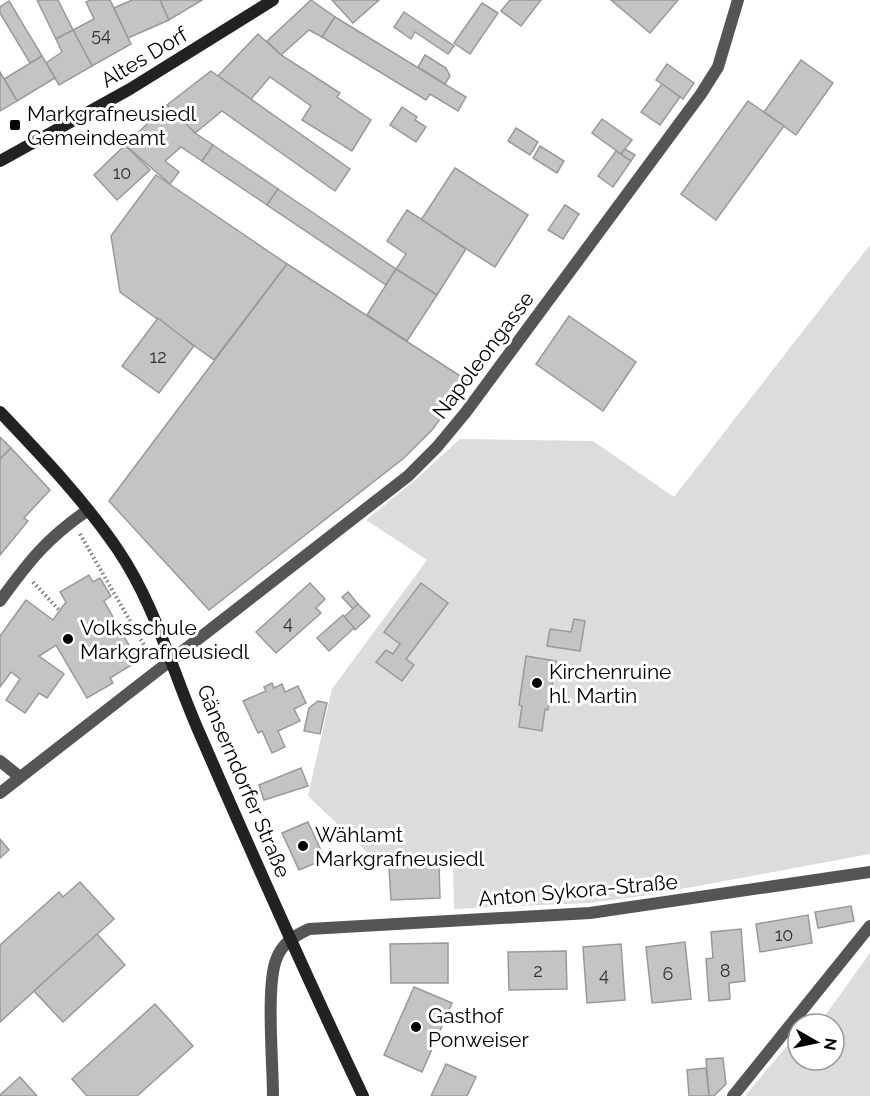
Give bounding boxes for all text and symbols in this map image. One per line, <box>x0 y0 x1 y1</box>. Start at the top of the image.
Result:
street label: Altes Dorf <box>96 21 193 93</box>
house number: 54 <box>91 24 111 45</box>
place label: Markgrafneusiedl Gemeindeamt <box>27 101 196 150</box>
marker: Markgrafneusiedl Gemeindeamt <box>8 118 22 132</box>
house number: 10 <box>113 162 131 183</box>
street label: Napoleongasse <box>427 286 539 424</box>
house number: 12 <box>149 346 167 367</box>
house number: 4 <box>283 612 293 633</box>
place label: Volksschule Markgrafneusiedl <box>80 615 249 664</box>
marker: Volksschule Markgrafneusiedl <box>61 632 75 646</box>
place label: Kirchenruine hl. Martin <box>549 659 671 708</box>
marker: Kirchenruine hl. Martin <box>530 676 544 690</box>
street label: Gänserndorfer Straße <box>192 681 296 881</box>
place label: Wählamt Markgrafneusiedl <box>315 822 484 871</box>
marker: Wählamt Markgrafneusiedl <box>296 839 310 853</box>
street label: Anton Sykora-Straße <box>477 869 679 911</box>
house number: 10 <box>775 924 793 945</box>
house number: 2 <box>533 960 543 981</box>
house number: 8 <box>720 960 730 981</box>
house number: 6 <box>663 963 674 984</box>
house number: 4 <box>599 964 609 985</box>
place label: Gasthof Ponweiser <box>428 1003 529 1052</box>
north arrow <box>786 1012 846 1072</box>
marker: Gasthof Ponweiser <box>409 1020 423 1034</box>
text: N <box>820 1037 841 1052</box>

